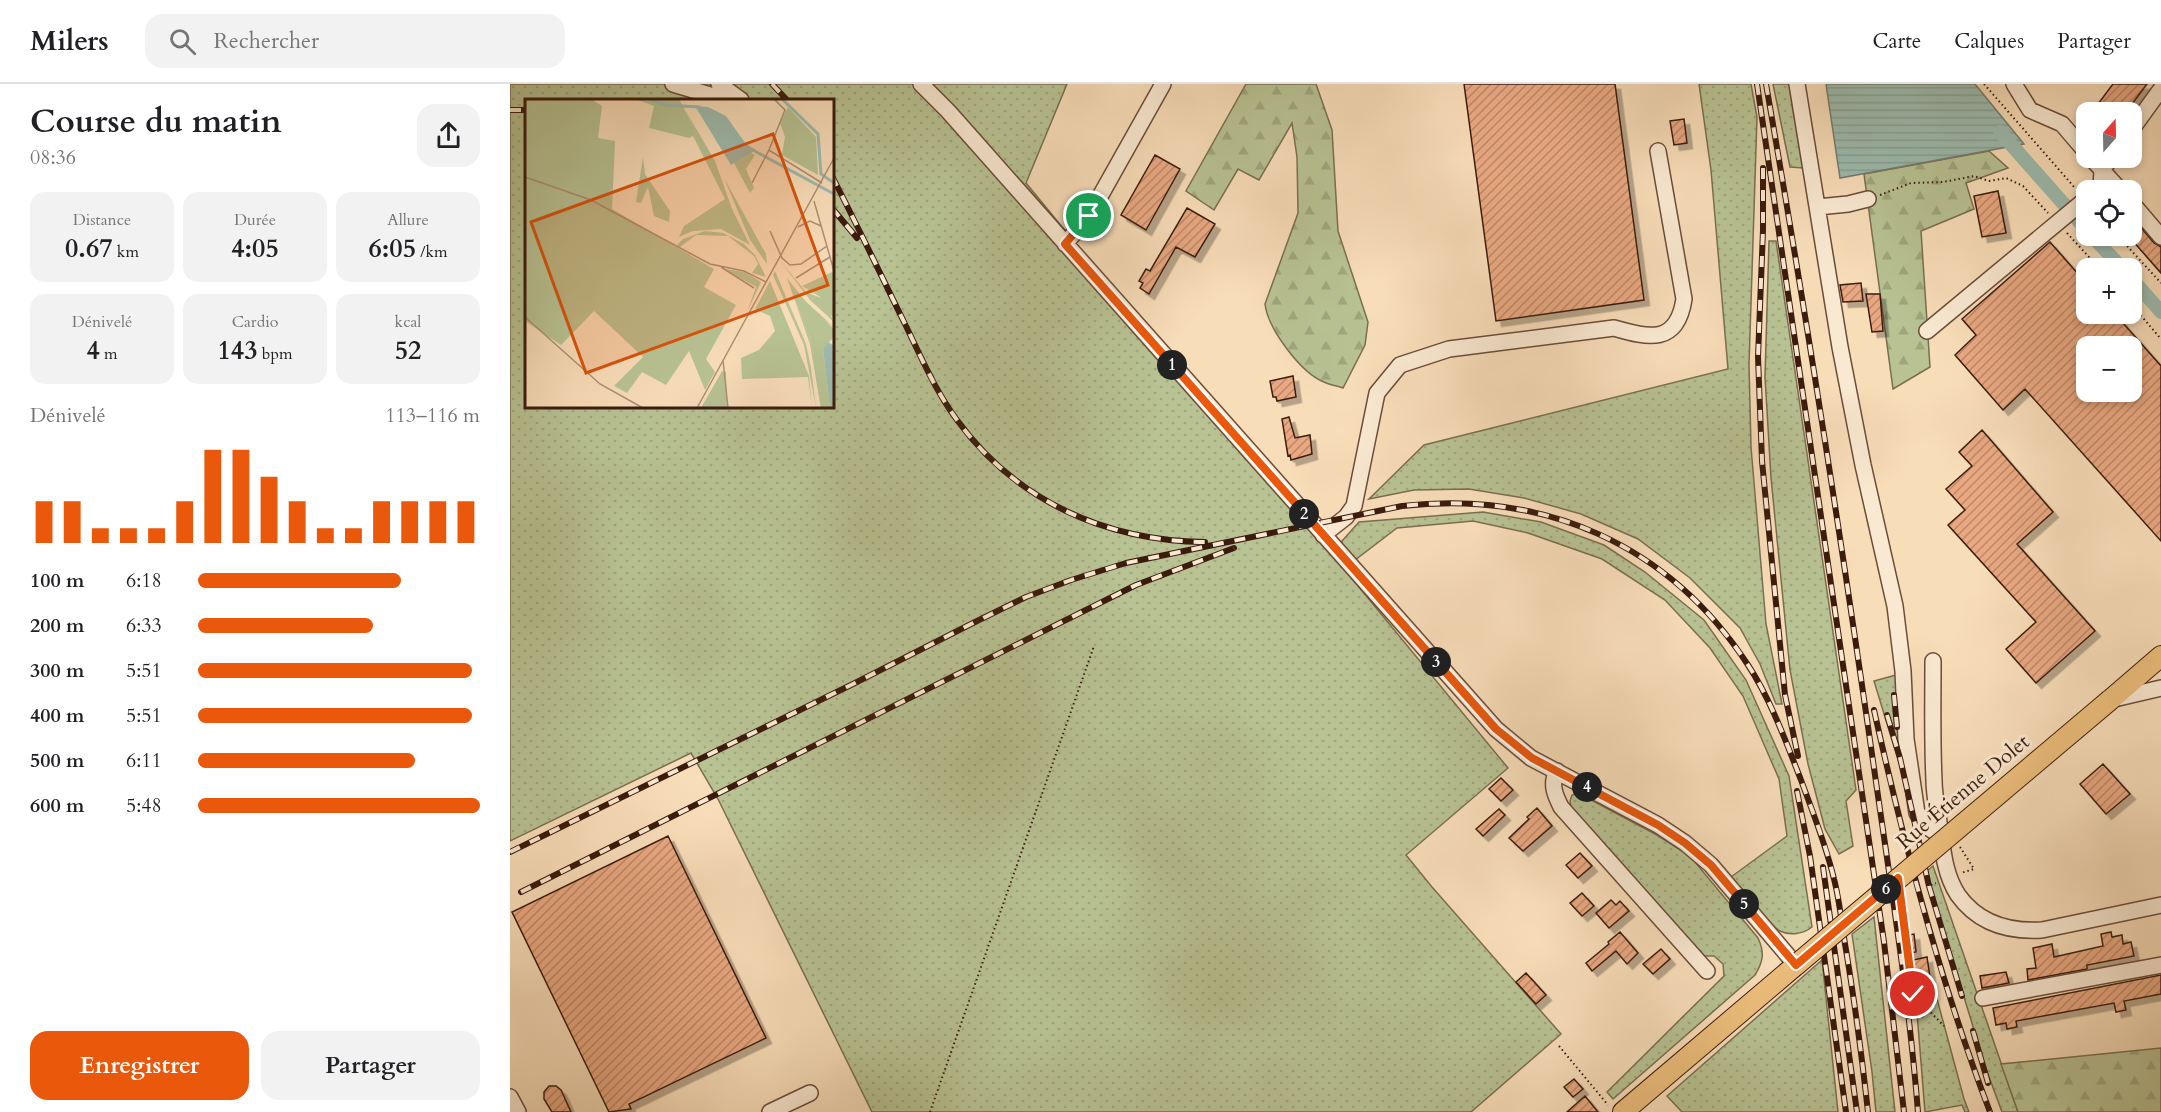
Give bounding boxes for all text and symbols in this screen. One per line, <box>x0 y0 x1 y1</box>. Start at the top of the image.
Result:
search box <box>145 14 565 68</box>
text: Milers <box>30 22 109 60</box>
icon: search <box>166 25 199 58</box>
text: Rechercher <box>214 26 319 56</box>
text: Carte <box>1872 27 1921 56</box>
text: Calques <box>1954 27 2024 56</box>
text: Partager <box>2057 27 2131 56</box>
text: Course du matin <box>30 99 282 144</box>
inset map <box>525 99 834 408</box>
north arrow <box>2076 102 2142 168</box>
map controls <box>2076 102 2142 402</box>
button: share <box>417 104 480 167</box>
text: 08:36 <box>30 144 76 171</box>
button: locate <box>2076 180 2142 246</box>
pin <box>1063 190 1114 241</box>
icon: arrive <box>1072 199 1105 232</box>
text: Distance <box>73 209 131 231</box>
text: Durée <box>234 209 276 231</box>
text: Allure <box>387 209 429 231</box>
text: 0.67 <box>65 231 113 266</box>
text: 4:05 <box>231 231 279 266</box>
text: 6:05 <box>368 231 416 266</box>
text: km <box>113 241 139 263</box>
text: /km <box>416 241 448 263</box>
button: + <box>2076 258 2142 324</box>
text: Dénivelé <box>72 311 132 333</box>
text: Cardio <box>232 311 278 333</box>
text: kcal <box>395 311 421 333</box>
text: 4 <box>86 333 100 368</box>
text: 143 <box>218 333 258 368</box>
text: 52 <box>395 333 421 368</box>
button: − <box>2076 336 2142 402</box>
text: m <box>100 343 118 365</box>
text: bpm <box>258 343 292 365</box>
pin: 1 <box>1157 350 1187 380</box>
text: 1 <box>1168 354 1176 376</box>
text: Dénivelé <box>30 402 106 429</box>
text: 113–116 m <box>385 402 480 429</box>
pin: 2 <box>1289 499 1319 529</box>
text: 2 <box>1300 503 1308 525</box>
text: 100 m <box>30 567 85 594</box>
text: 6:18 <box>126 567 162 594</box>
text: 200 m <box>30 612 85 639</box>
text: 6:33 <box>126 612 162 639</box>
pin: 3 <box>1421 647 1451 677</box>
text: 3 <box>1432 651 1440 673</box>
text: 300 m <box>30 657 85 684</box>
text: 5:51 <box>126 657 162 684</box>
text: 400 m <box>30 702 85 729</box>
text: 5:51 <box>126 702 162 729</box>
street label: Rue Étienne Dolet <box>1890 728 2036 856</box>
text: 500 m <box>30 747 85 774</box>
text: 6:11 <box>126 747 162 774</box>
pin: 4 <box>1572 772 1602 802</box>
text: 4 <box>1583 776 1591 798</box>
text: 600 m <box>30 792 85 819</box>
text: 5:48 <box>126 792 162 819</box>
pin: 6 <box>1871 874 1901 904</box>
text: 6 <box>1882 878 1890 900</box>
pin: 5 <box>1729 889 1759 919</box>
text: 5 <box>1740 893 1748 915</box>
pin <box>1887 968 1938 1019</box>
icon: check <box>1896 977 1929 1010</box>
button: Enregistrer <box>30 1031 249 1100</box>
button: Partager <box>261 1031 480 1100</box>

